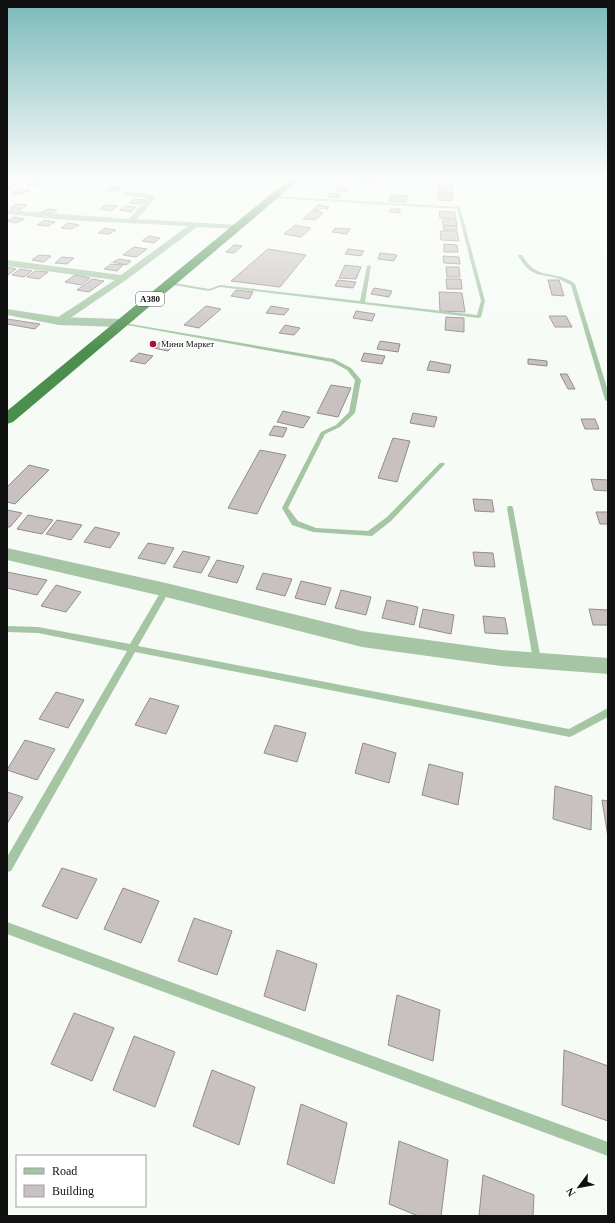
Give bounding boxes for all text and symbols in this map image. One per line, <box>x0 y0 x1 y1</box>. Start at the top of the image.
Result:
road number: A380 <box>136 292 164 306</box>
marker: Мини Маркет <box>148 339 158 349</box>
place label: Мини Маркет <box>161 339 214 349</box>
legend <box>16 1155 146 1207</box>
text: Road <box>52 1164 77 1178</box>
north arrow <box>559 1167 599 1207</box>
text: Building <box>52 1184 94 1198</box>
text: N <box>563 1186 578 1199</box>

